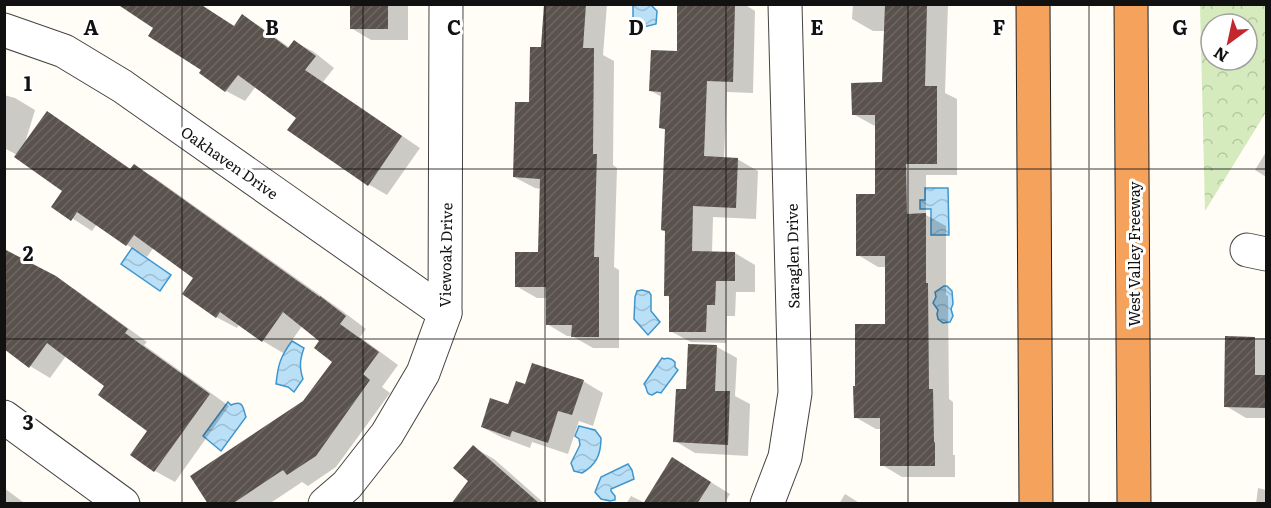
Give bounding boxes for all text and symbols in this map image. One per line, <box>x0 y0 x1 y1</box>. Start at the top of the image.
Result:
text: A <box>83 11 99 41</box>
text: B <box>265 11 279 41</box>
text: C <box>447 11 461 41</box>
text: D <box>628 11 644 41</box>
text: E <box>810 11 824 41</box>
text: F <box>993 11 1006 41</box>
text: G <box>1172 11 1188 41</box>
north arrow <box>1199 12 1259 72</box>
text: N <box>1208 42 1232 69</box>
text: 1 <box>24 67 32 97</box>
street label: Oakhaven Drive <box>177 120 284 204</box>
street label: West Valley Freeway <box>1122 181 1145 327</box>
street label: Viewoak Drive <box>433 202 457 307</box>
street label: Saraglen Drive <box>780 203 804 309</box>
text: 2 <box>23 237 34 267</box>
text: 3 <box>22 406 34 436</box>

